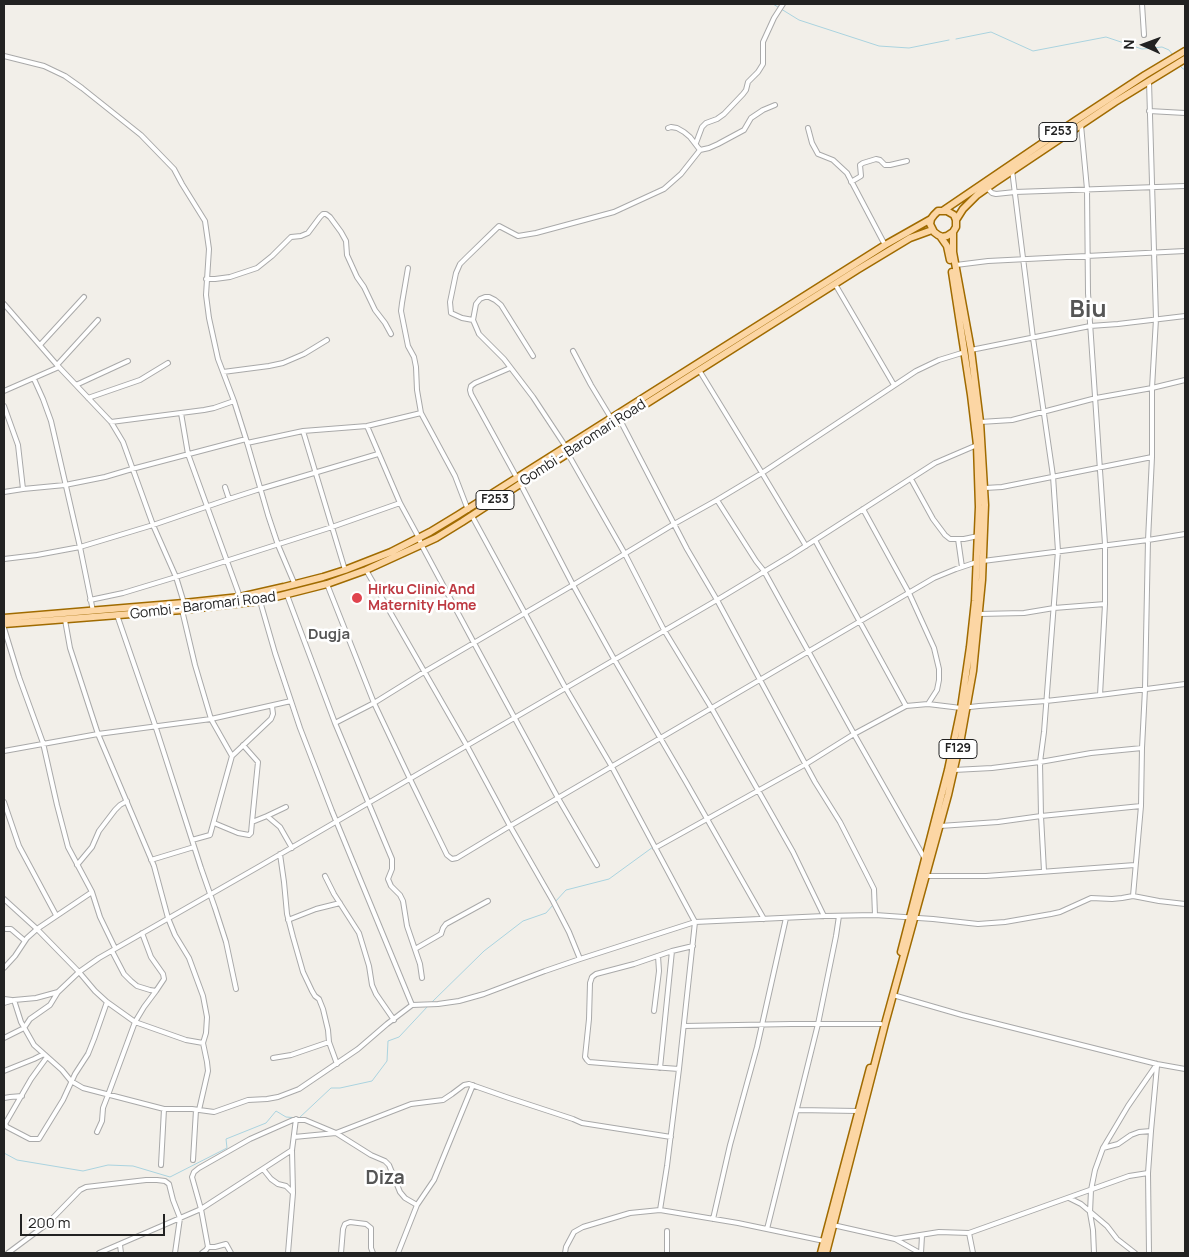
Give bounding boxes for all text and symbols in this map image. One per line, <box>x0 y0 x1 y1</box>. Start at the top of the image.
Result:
north arrow <box>1119 20 1169 70</box>
text: N <box>1119 39 1138 50</box>
road number: F253 <box>1039 122 1077 142</box>
district label: Biu <box>1070 296 1106 324</box>
street label: Gombi - Baromari Road <box>517 396 649 490</box>
road number: F253 <box>476 490 514 510</box>
place label: Hirku Clinic And Maternity Home <box>368 582 477 614</box>
street label: Gombi - Baromari Road <box>129 589 277 623</box>
marker: Hirku Clinic And Maternity Home <box>350 591 364 605</box>
district label: Dugja <box>308 626 350 644</box>
road number: F129 <box>939 740 977 759</box>
district label: Diza <box>365 1168 405 1190</box>
scale bar <box>22 1204 168 1236</box>
text: 200 m <box>28 1212 71 1233</box>

